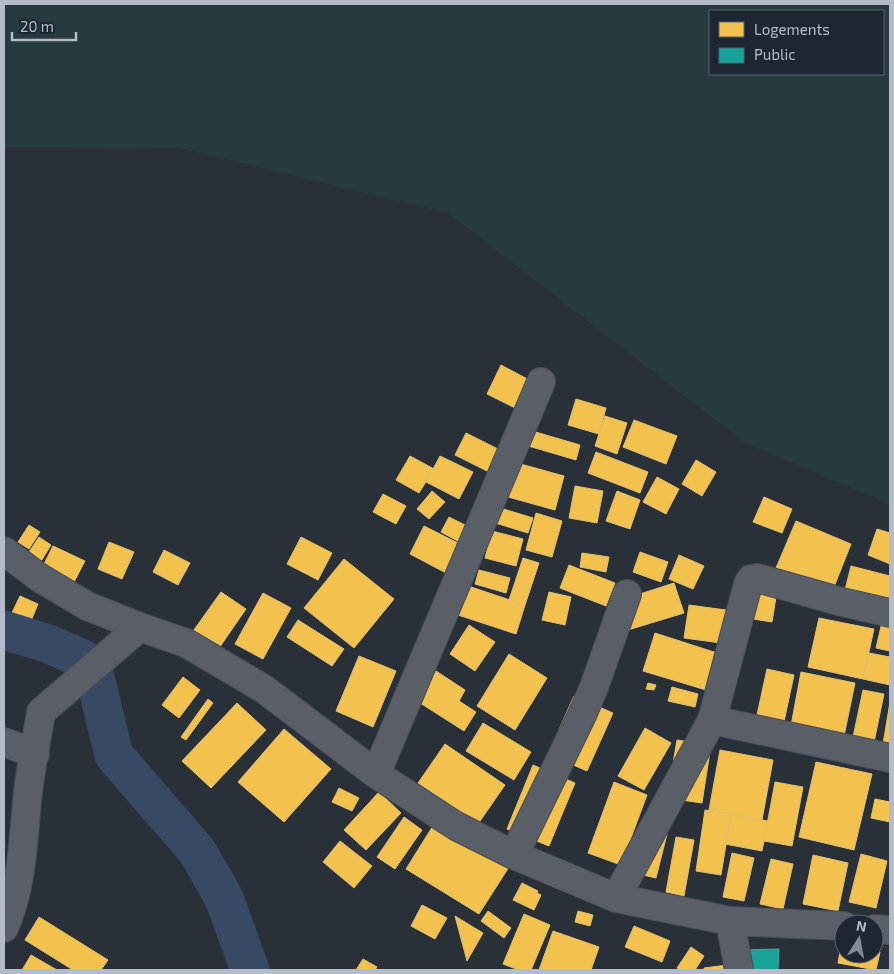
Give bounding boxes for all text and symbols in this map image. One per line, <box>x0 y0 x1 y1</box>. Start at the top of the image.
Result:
scale bar <box>12 10 76 42</box>
legend <box>709 10 884 75</box>
text: 20 m <box>20 17 54 35</box>
text: Logements <box>754 20 830 38</box>
text: Public <box>754 45 795 63</box>
north arrow <box>834 914 884 964</box>
text: N <box>855 916 868 935</box>

